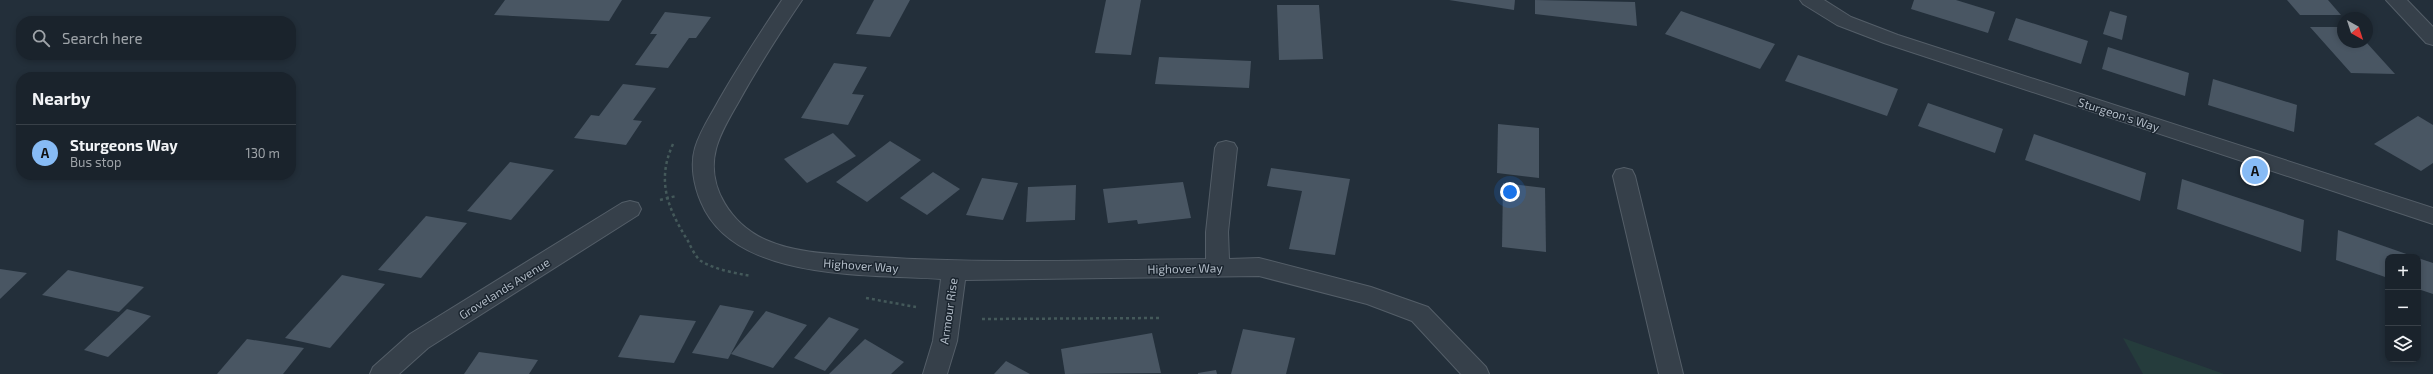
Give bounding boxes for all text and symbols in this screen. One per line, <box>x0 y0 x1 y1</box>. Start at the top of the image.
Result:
north arrow <box>2337 12 2373 48</box>
search box <box>16 16 296 60</box>
icon: search <box>30 27 52 49</box>
text: Search here <box>62 29 143 47</box>
text: Nearby <box>32 88 90 108</box>
street label: Sturgeon's Way <box>2076 94 2162 134</box>
text: Sturgeons Way <box>70 136 178 154</box>
text: A <box>41 145 49 161</box>
text: 130 m <box>245 145 280 161</box>
text: Bus stop <box>70 154 121 170</box>
pin: A <box>2242 156 2268 186</box>
your location <box>1500 182 1520 202</box>
street label: Grovelands Avenue <box>456 254 552 322</box>
map controls <box>2385 254 2421 362</box>
button: + <box>2385 254 2421 290</box>
street label: Highover Way <box>823 255 900 275</box>
street label: Highover Way <box>1147 260 1223 276</box>
street label: Armour Rise <box>936 277 960 345</box>
button: − <box>2385 290 2421 326</box>
button: layers <box>2385 326 2421 362</box>

